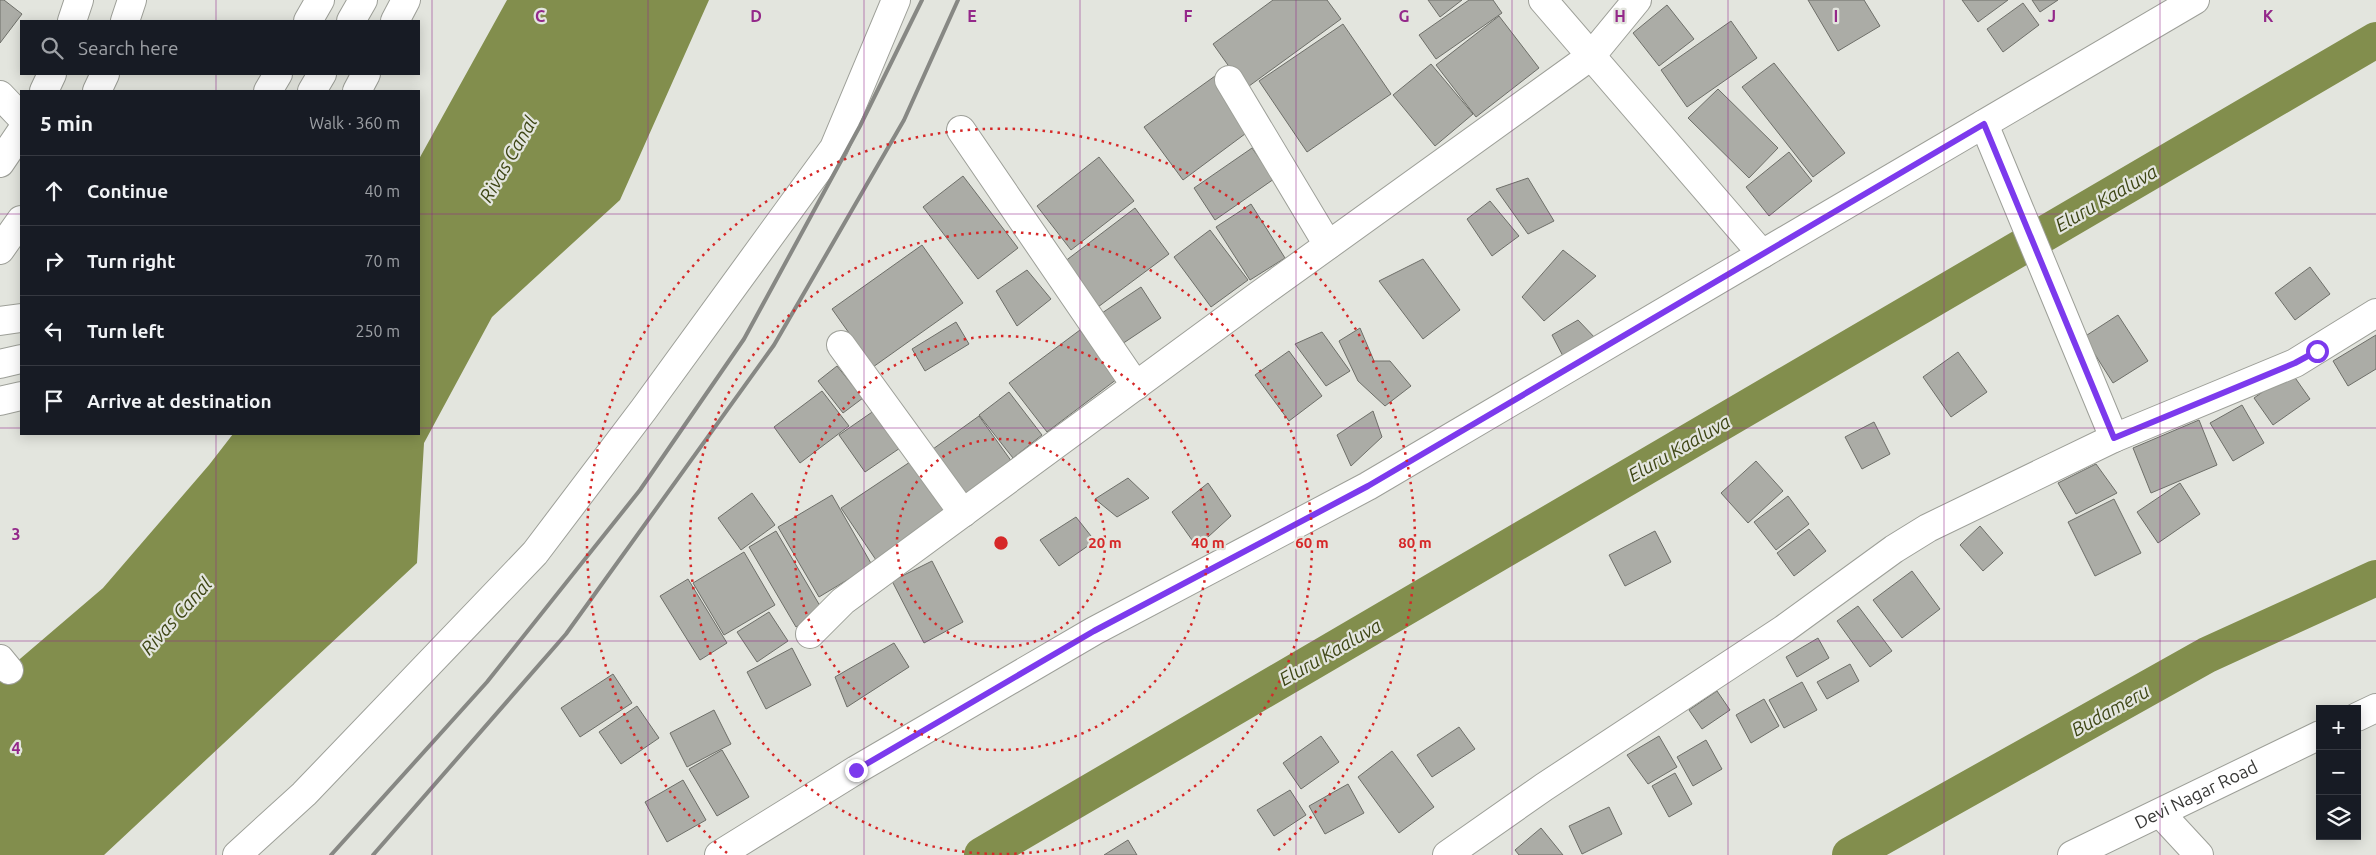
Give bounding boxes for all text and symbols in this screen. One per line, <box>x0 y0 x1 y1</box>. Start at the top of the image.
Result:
text: C <box>535 7 545 25</box>
text: D <box>750 7 762 25</box>
text: E <box>967 7 977 25</box>
text: F <box>1184 7 1193 25</box>
text: G <box>1398 7 1410 25</box>
text: H <box>1614 7 1626 25</box>
text: I <box>1834 7 1838 25</box>
text: J <box>2048 7 2056 25</box>
text: K <box>2263 7 2274 25</box>
search box <box>20 20 420 75</box>
icon: search <box>38 34 66 62</box>
text: Search here <box>78 37 178 59</box>
text: 5 min <box>40 111 93 135</box>
water label: Rivas Canal <box>475 111 542 206</box>
text: Walk · 360 m <box>309 114 400 132</box>
water label: Eluru Kaaluva <box>2051 160 2161 236</box>
icon: ahead <box>40 177 68 205</box>
text: Continue <box>87 180 168 202</box>
text: 40 m <box>364 182 400 200</box>
icon: right <box>40 247 68 275</box>
text: Turn right <box>87 250 175 272</box>
text: 70 m <box>364 252 400 270</box>
icon: left <box>40 317 68 345</box>
text: Turn left <box>87 320 165 342</box>
text: 250 m <box>355 322 400 340</box>
route start <box>2306 340 2329 363</box>
icon: arrive <box>40 387 68 415</box>
text: Arrive at destination <box>87 390 272 412</box>
water label: Eluru Kaaluva <box>1624 410 1734 486</box>
text: 3 <box>11 525 21 543</box>
centre of rings <box>992 534 1010 552</box>
text: 20 m <box>1088 534 1122 551</box>
text: 40 m <box>1191 534 1225 551</box>
text: 60 m <box>1295 534 1329 551</box>
text: 80 m <box>1398 534 1432 551</box>
water label: Rivas Canal <box>136 573 217 659</box>
water label: Eluru Kaaluva <box>1275 614 1385 690</box>
water label: Budameru <box>2067 680 2153 740</box>
map controls <box>2316 705 2361 840</box>
button: + <box>2316 705 2361 750</box>
text: 4 <box>11 739 21 757</box>
button: − <box>2316 750 2361 795</box>
street label: Devi Nagar Road <box>2131 756 2261 832</box>
route end <box>845 759 868 782</box>
button: layers <box>2316 795 2361 840</box>

